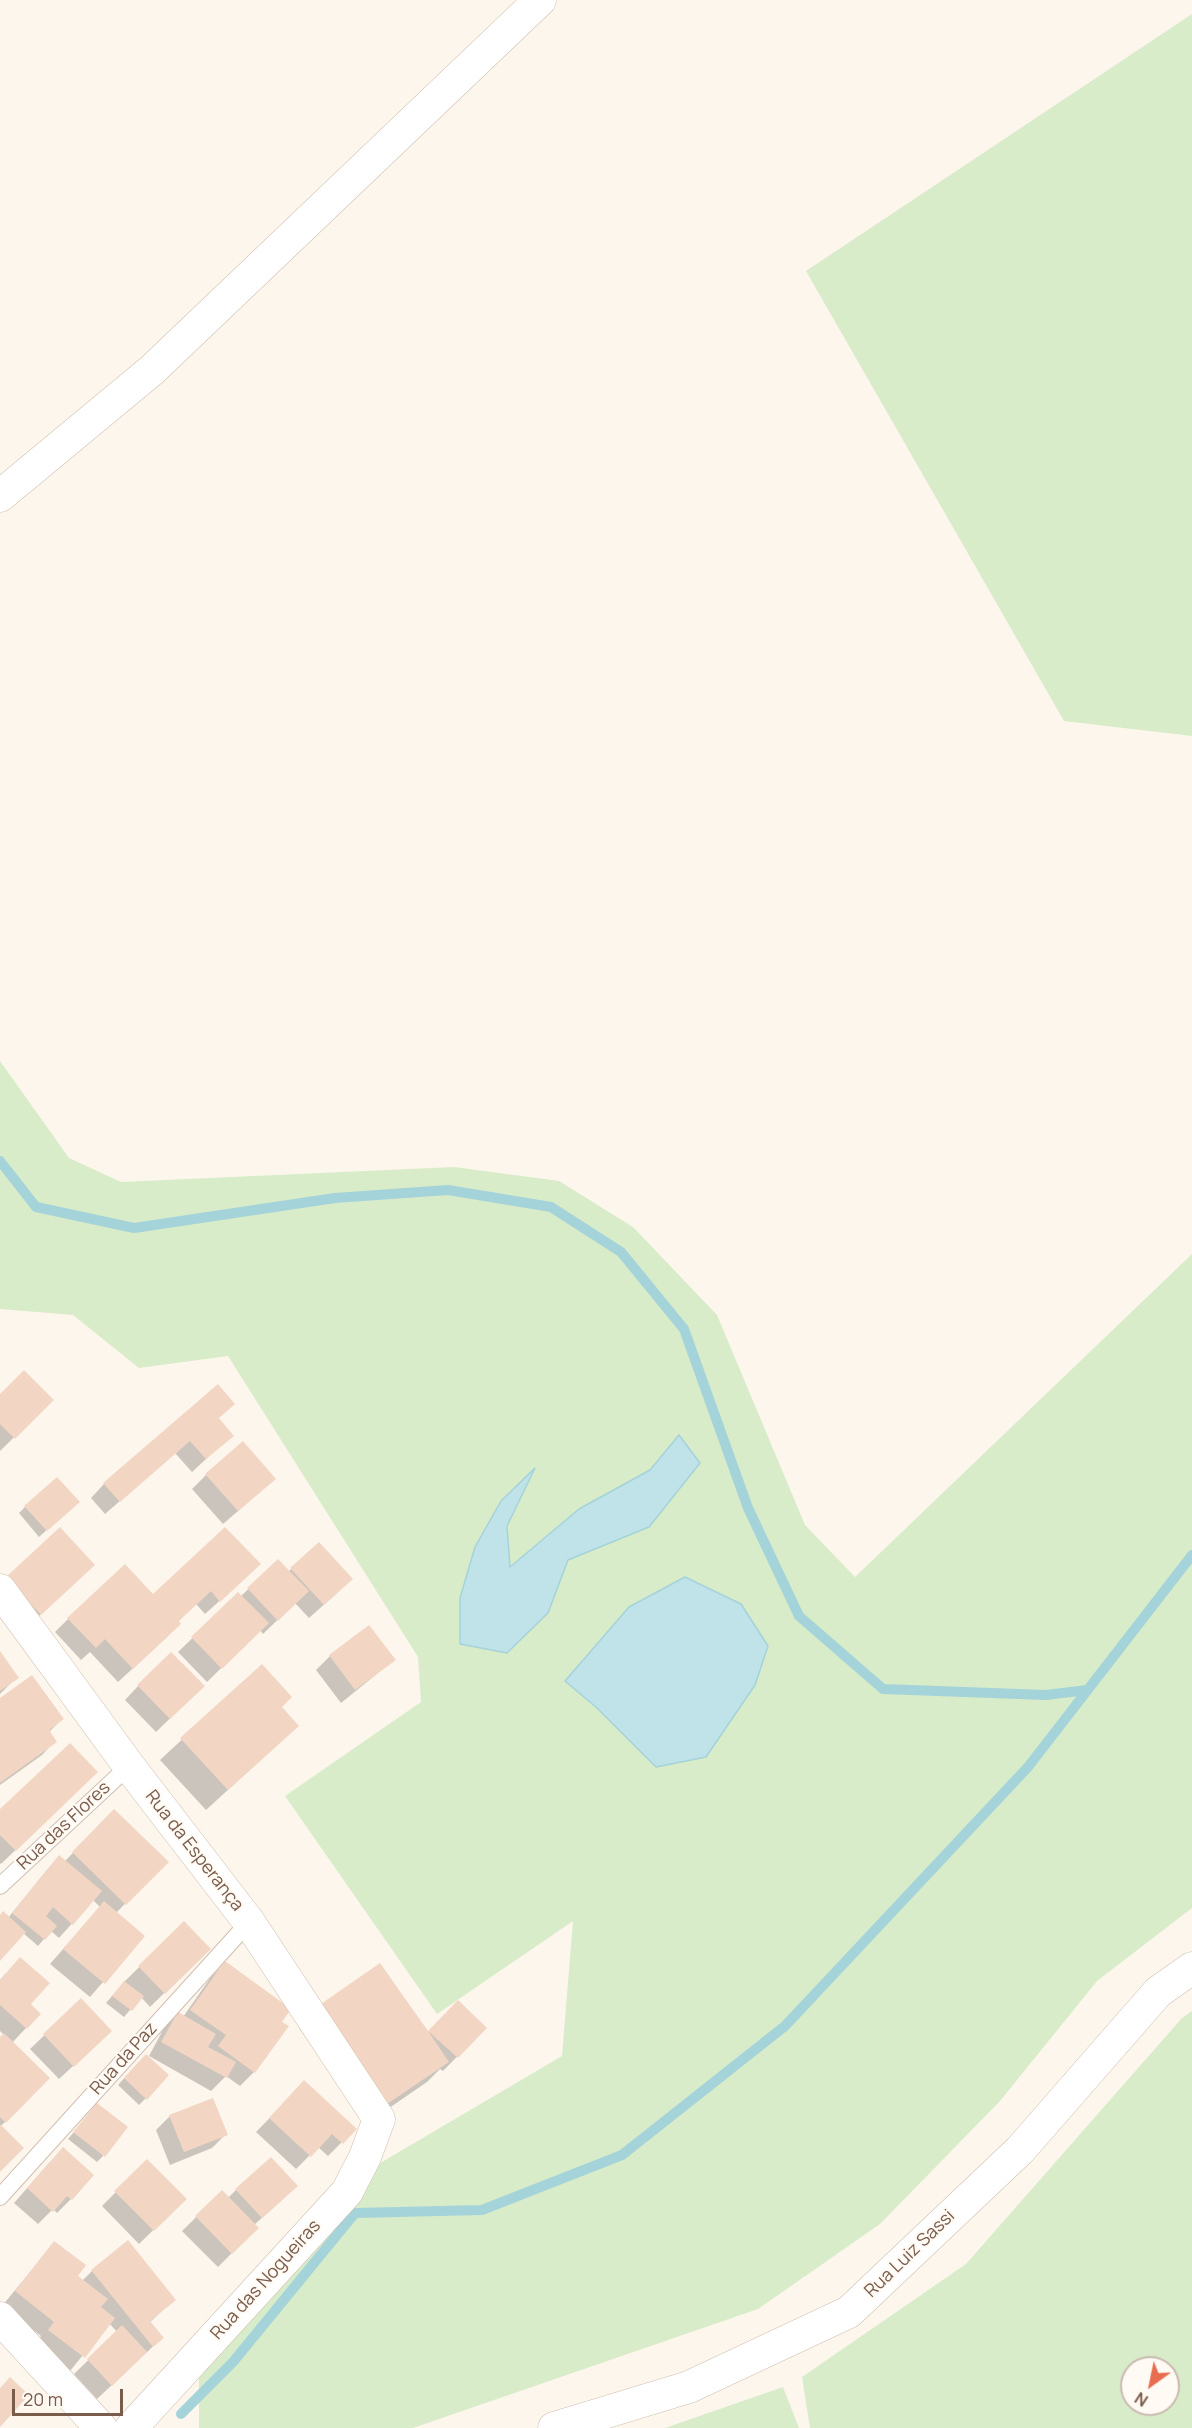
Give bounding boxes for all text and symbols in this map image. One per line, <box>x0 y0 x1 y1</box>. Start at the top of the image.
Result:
street label: Rua das Flores <box>13 1777 115 1875</box>
street label: Rua da Esperança <box>140 1786 248 1916</box>
street label: Rua da Paz <box>86 2018 162 2100</box>
street label: Rua Luiz Sassi <box>860 2206 960 2302</box>
street label: Rua das Nogueiras <box>206 2216 326 2344</box>
north arrow <box>1120 2356 1180 2416</box>
scale bar <box>15 2377 126 2415</box>
text: 20 m <box>23 2387 63 2411</box>
text: N <box>1130 2387 1152 2412</box>

